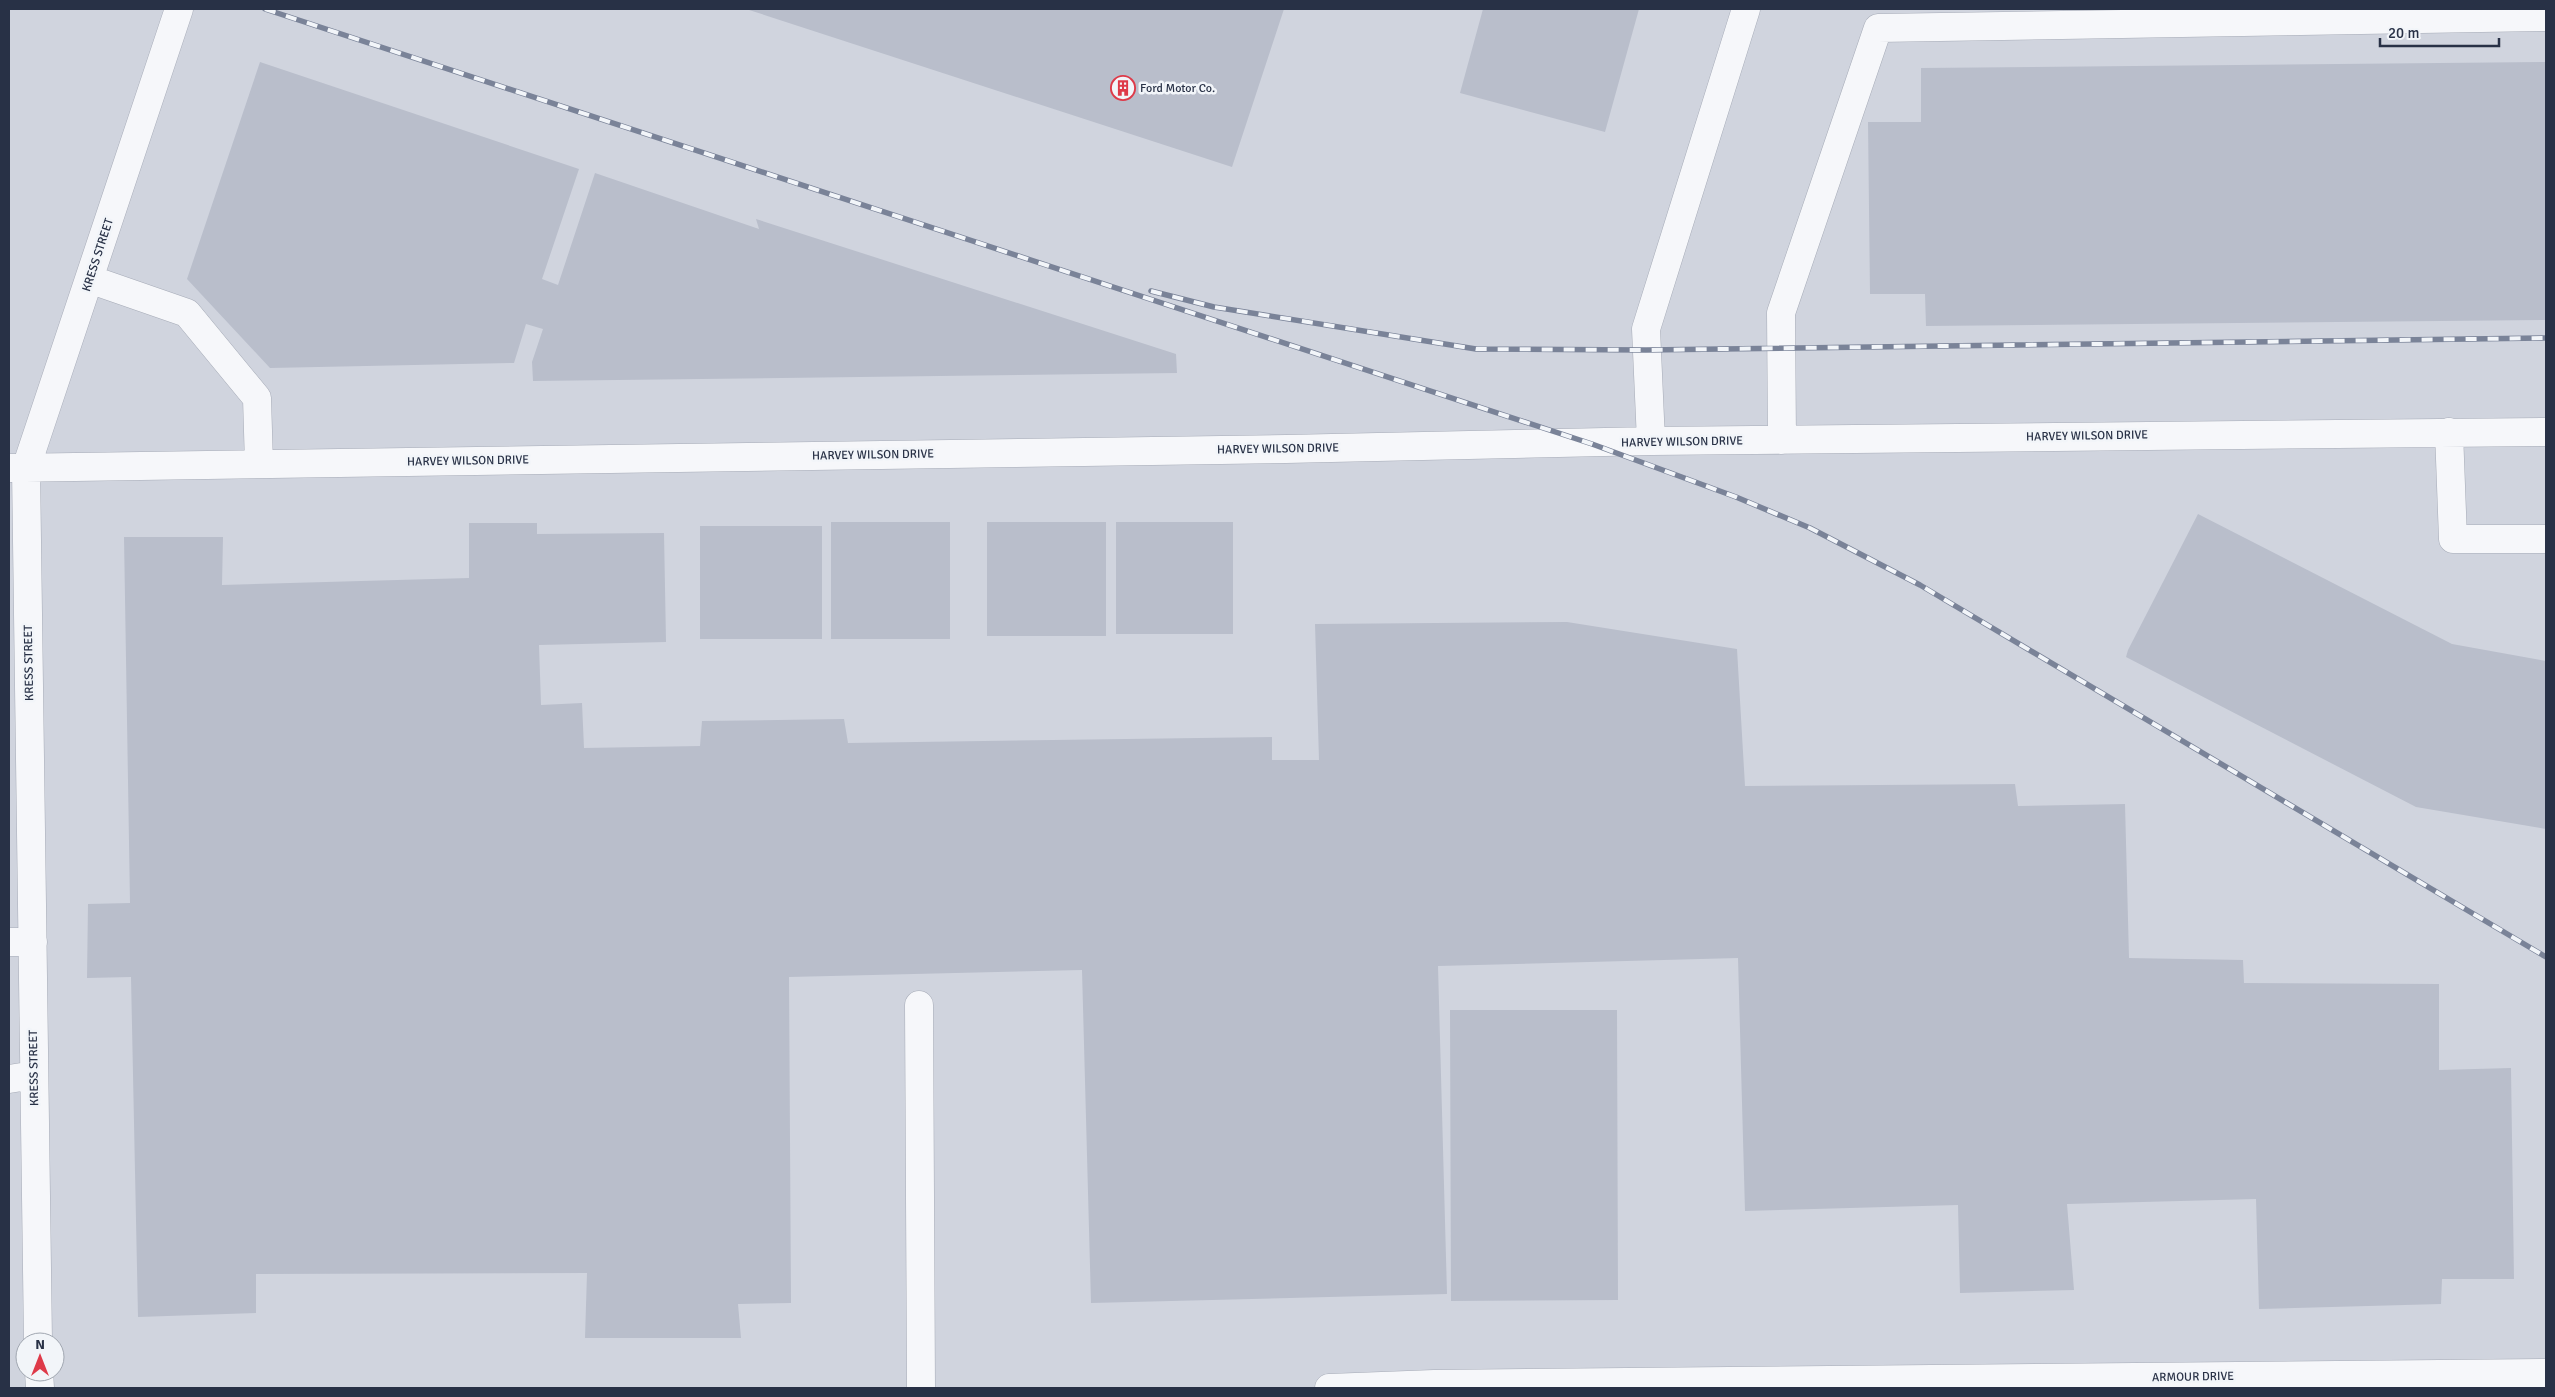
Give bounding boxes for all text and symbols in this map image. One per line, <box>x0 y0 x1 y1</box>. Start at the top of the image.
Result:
scale bar <box>2380 15 2499 47</box>
text: 20 m <box>2388 24 2419 42</box>
building icon: Ford Motor Co. <box>1110 75 1136 101</box>
place label: Ford Motor Co. <box>1140 81 1215 96</box>
street label: KRESS STREET <box>79 216 117 293</box>
street label: HARVEY WILSON DRIVE <box>2026 427 2148 445</box>
street label: HARVEY WILSON DRIVE <box>1621 433 1743 451</box>
street label: HARVEY WILSON DRIVE <box>1217 440 1339 458</box>
street label: HARVEY WILSON DRIVE <box>812 446 934 464</box>
street label: HARVEY WILSON DRIVE <box>407 452 529 470</box>
street label: KRESS STREET <box>21 625 37 701</box>
street label: KRESS STREET <box>26 1030 42 1106</box>
north arrow <box>15 1332 65 1382</box>
text: N <box>35 1336 45 1353</box>
street label: ARMOUR DRIVE <box>2152 1369 2234 1385</box>

